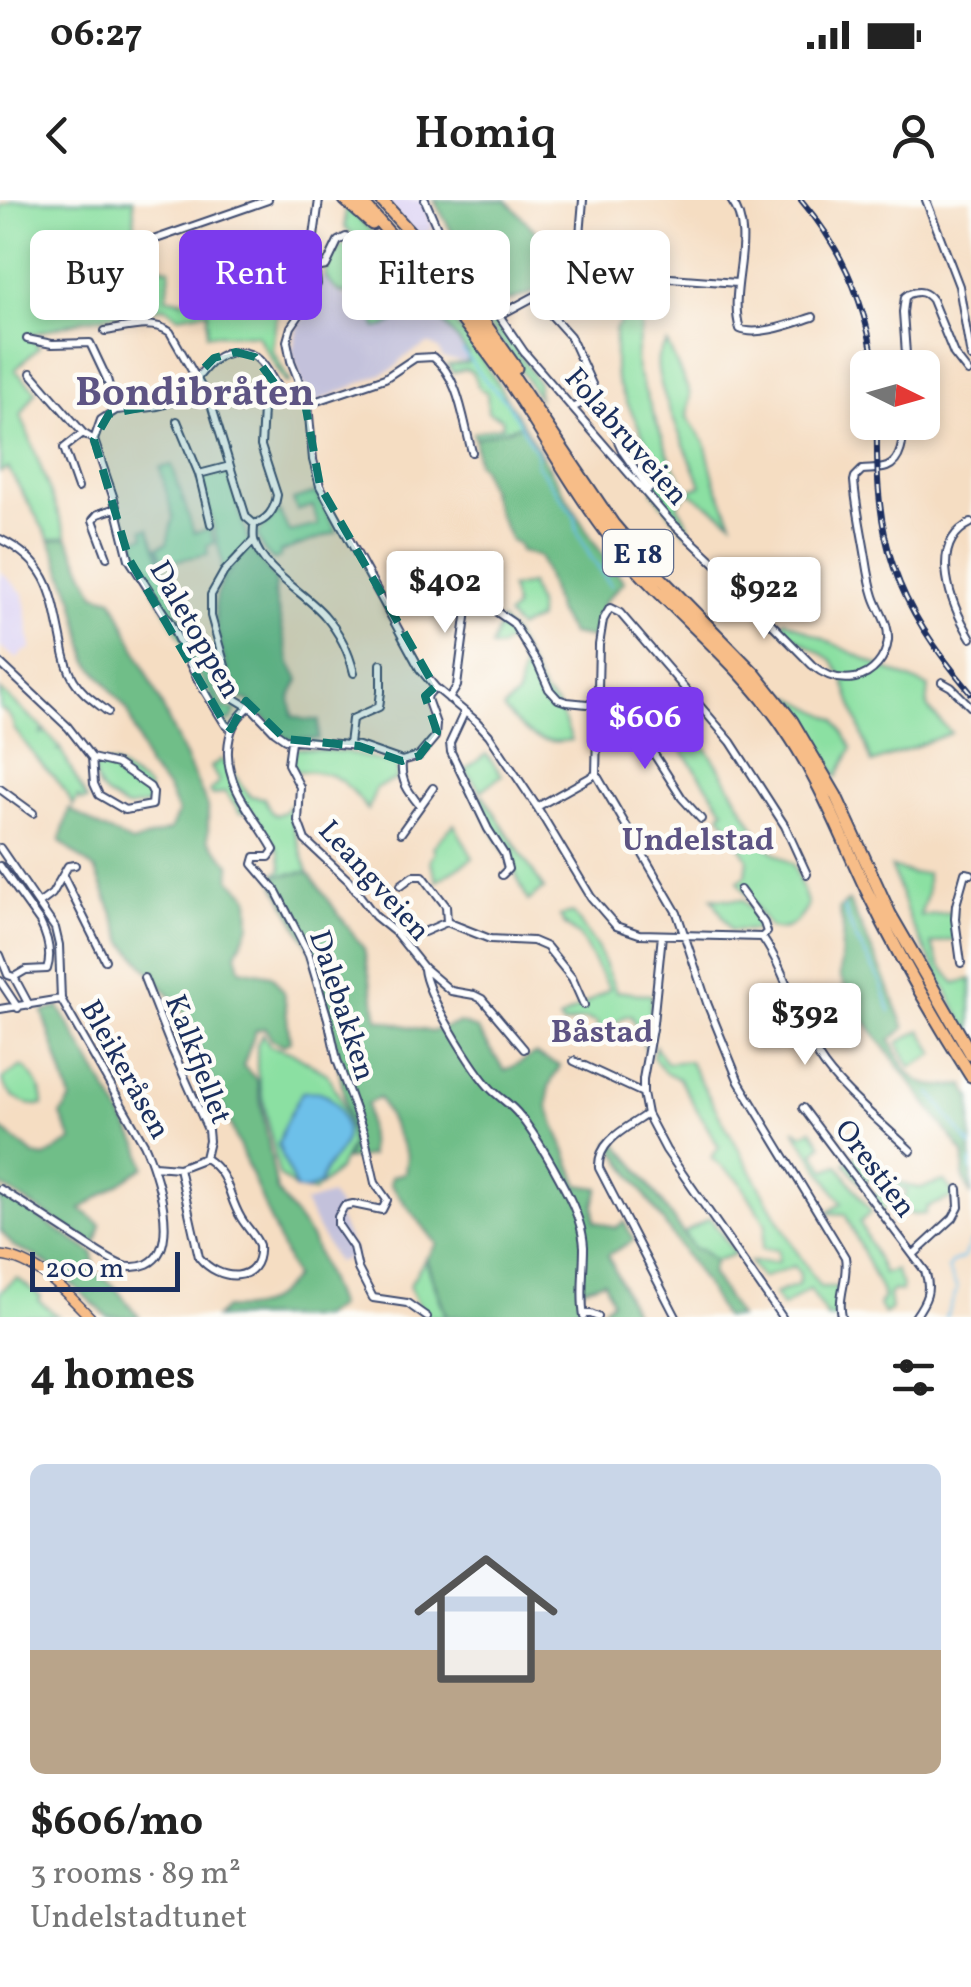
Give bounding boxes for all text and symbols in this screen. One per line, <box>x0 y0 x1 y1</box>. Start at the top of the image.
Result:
text: 06:27 <box>50 9 143 62</box>
text: Homiq <box>414 104 557 167</box>
icon: back <box>30 108 85 163</box>
icon: person <box>886 108 941 163</box>
chip: Buy <box>30 230 159 320</box>
chip: Rent <box>179 230 322 320</box>
chip: Filters <box>342 230 510 320</box>
chip: New <box>530 230 670 320</box>
north arrow <box>850 350 940 440</box>
map controls <box>850 350 940 440</box>
street label: Folabruveien <box>554 359 697 516</box>
district label: Bondibråten <box>75 367 315 423</box>
road number: E 18 <box>603 530 673 576</box>
pin: $402 <box>386 551 504 636</box>
street label: Daletoppen <box>138 553 251 707</box>
pin: $922 <box>705 557 823 642</box>
text: $402 <box>409 561 481 605</box>
text: $922 <box>730 567 798 611</box>
pin: $606 <box>586 687 704 772</box>
text: $606 <box>609 697 681 741</box>
street label: Leangveien <box>308 812 439 951</box>
district label: Undelstad <box>622 820 774 864</box>
street label: Dalebakken <box>297 925 385 1086</box>
pin: $392 <box>746 983 864 1068</box>
street label: Kalkfjellet <box>153 989 241 1131</box>
street label: Bleikeråsen <box>69 993 180 1147</box>
text: $392 <box>771 993 839 1037</box>
district label: Båstad <box>551 1012 653 1056</box>
street label: Orestien <box>824 1111 925 1227</box>
scale bar <box>30 1247 180 1292</box>
text: 200 m <box>45 1250 124 1289</box>
text: 4 homes <box>30 1348 195 1407</box>
icon: filters <box>886 1350 941 1405</box>
icon: home <box>396 1529 576 1709</box>
text: $606/mo <box>30 1794 203 1853</box>
text: 3 rooms · 89 m² <box>30 1853 241 1897</box>
text: Undelstadtunet <box>30 1897 247 1941</box>

